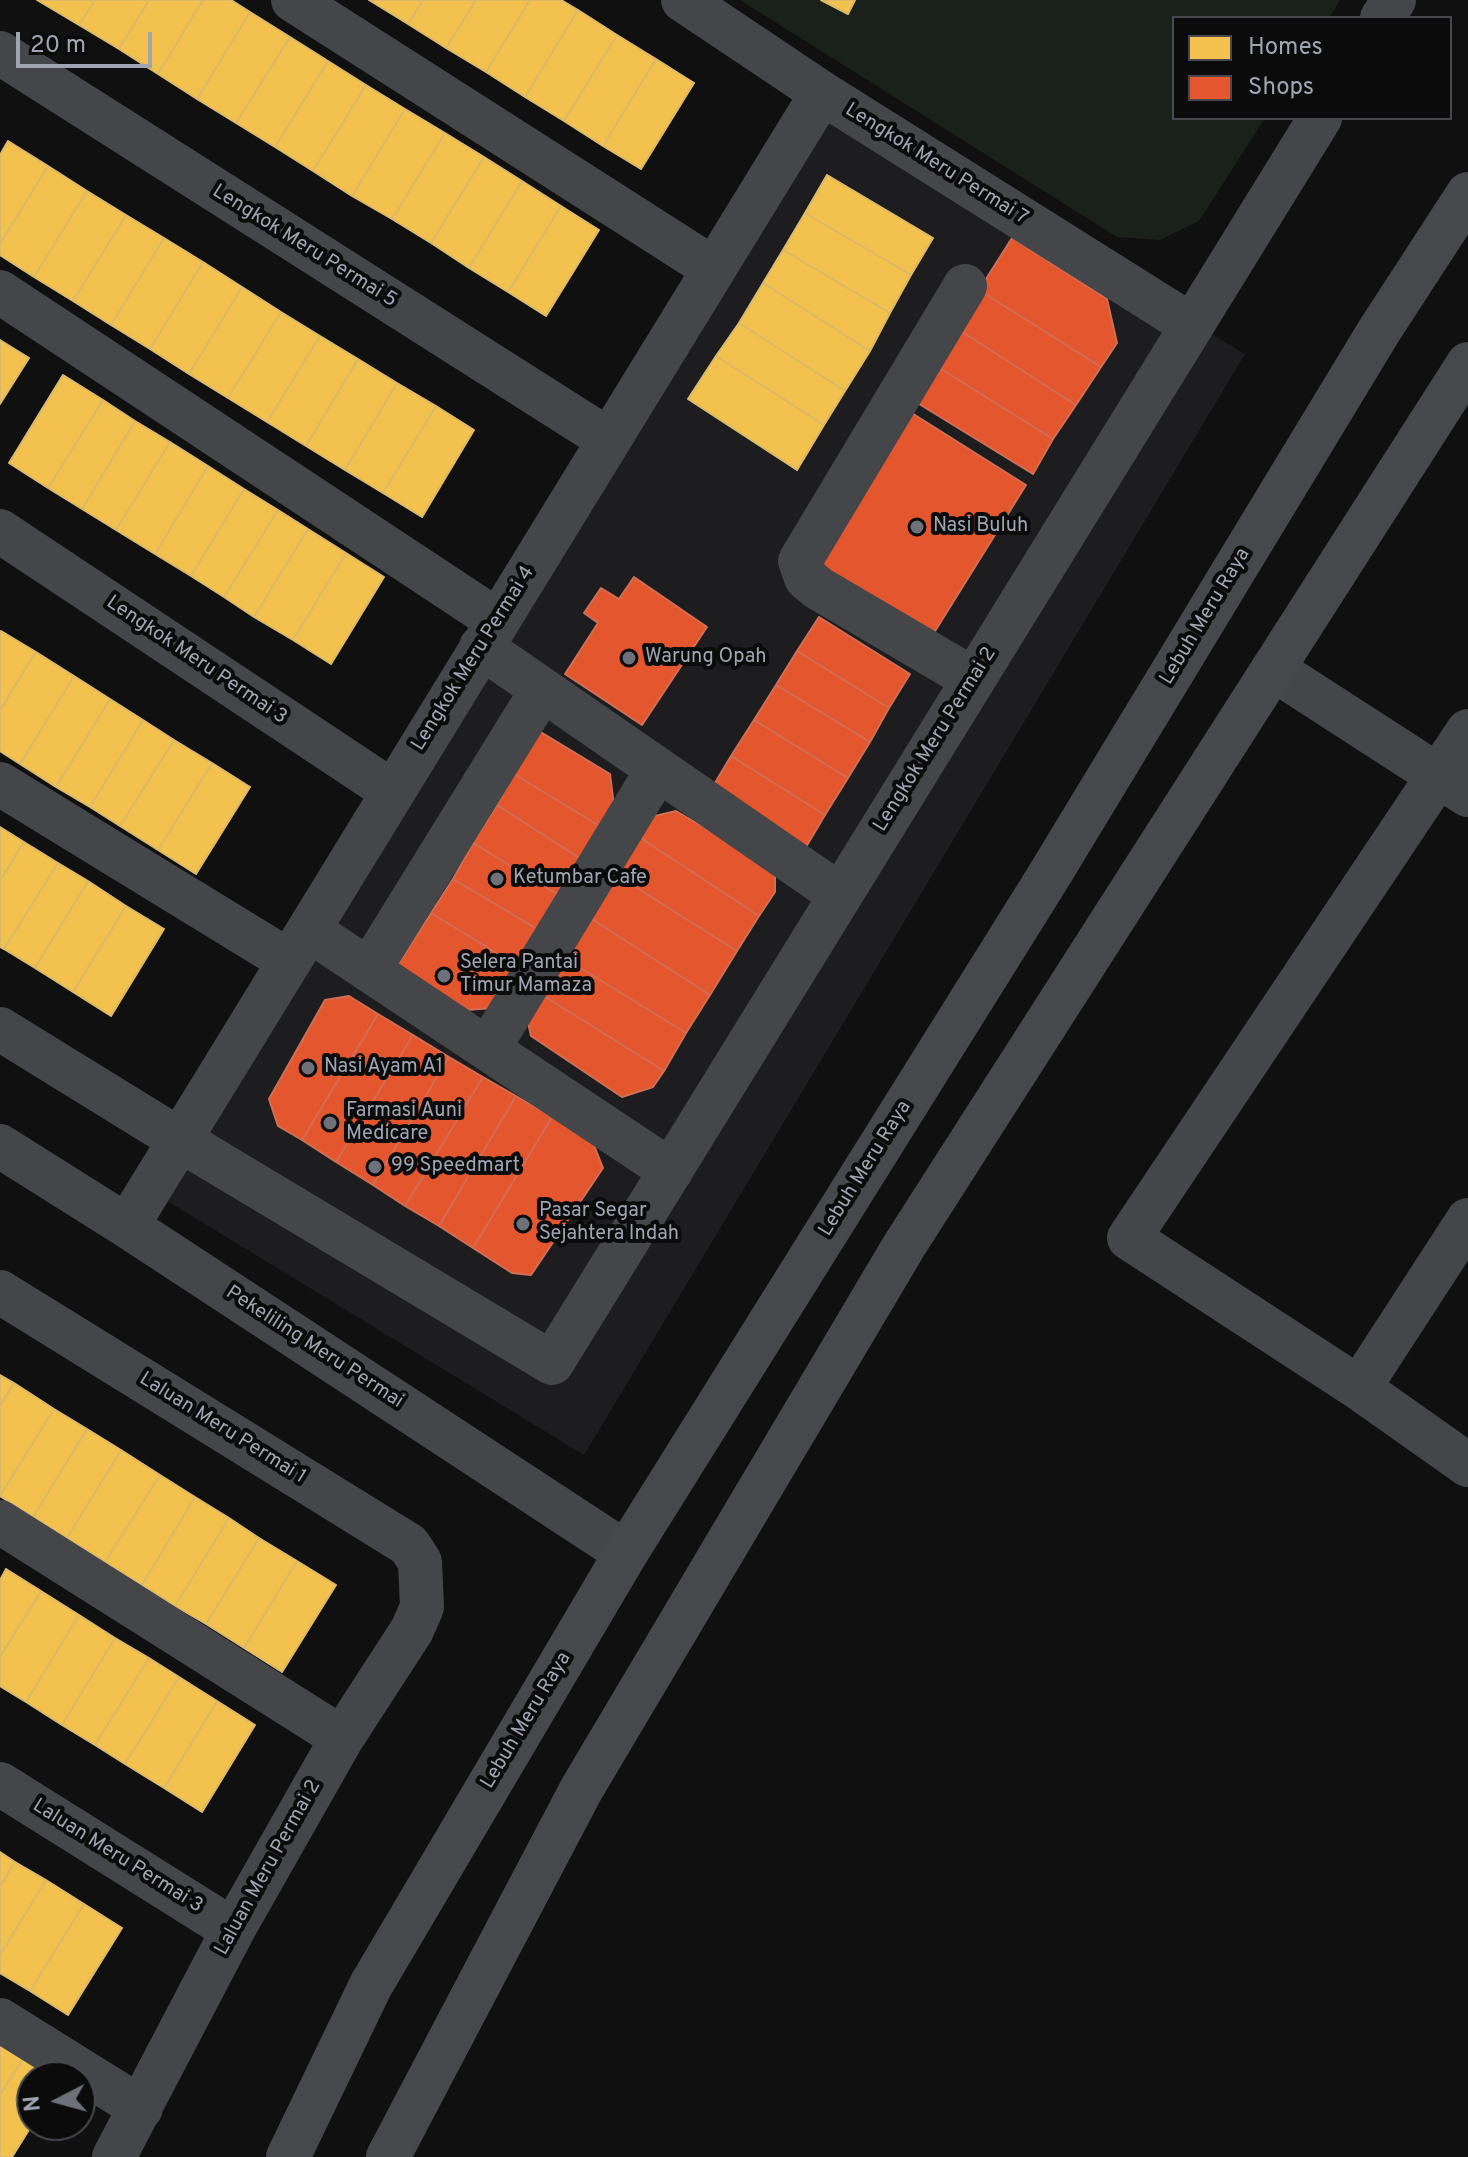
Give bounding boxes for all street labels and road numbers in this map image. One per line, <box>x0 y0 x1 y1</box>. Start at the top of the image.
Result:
street label: Lengkok Meru Permai 7 <box>840 99 1032 231</box>
street label: Lengkok Meru Permai 5 <box>207 180 401 314</box>
street label: Lebuh Meru Raya <box>1156 544 1256 690</box>
street label: Lengkok Meru Permai 4 <box>407 562 541 756</box>
street label: Lengkok Meru Permai 3 <box>101 592 291 730</box>
street label: Lengkok Meru Permai 2 <box>869 643 1003 837</box>
street label: Lebuh Meru Raya <box>815 1097 917 1241</box>
street label: Pekeliling Meru Permai <box>221 1282 407 1414</box>
street label: Laluan Meru Permai 1 <box>134 1368 310 1490</box>
street label: Lebuh Meru Raya <box>477 1648 577 1794</box>
street label: Laluan Meru Permai 2 <box>211 1776 327 1960</box>
street label: Laluan Meru Permai 3 <box>27 1795 207 1919</box>

